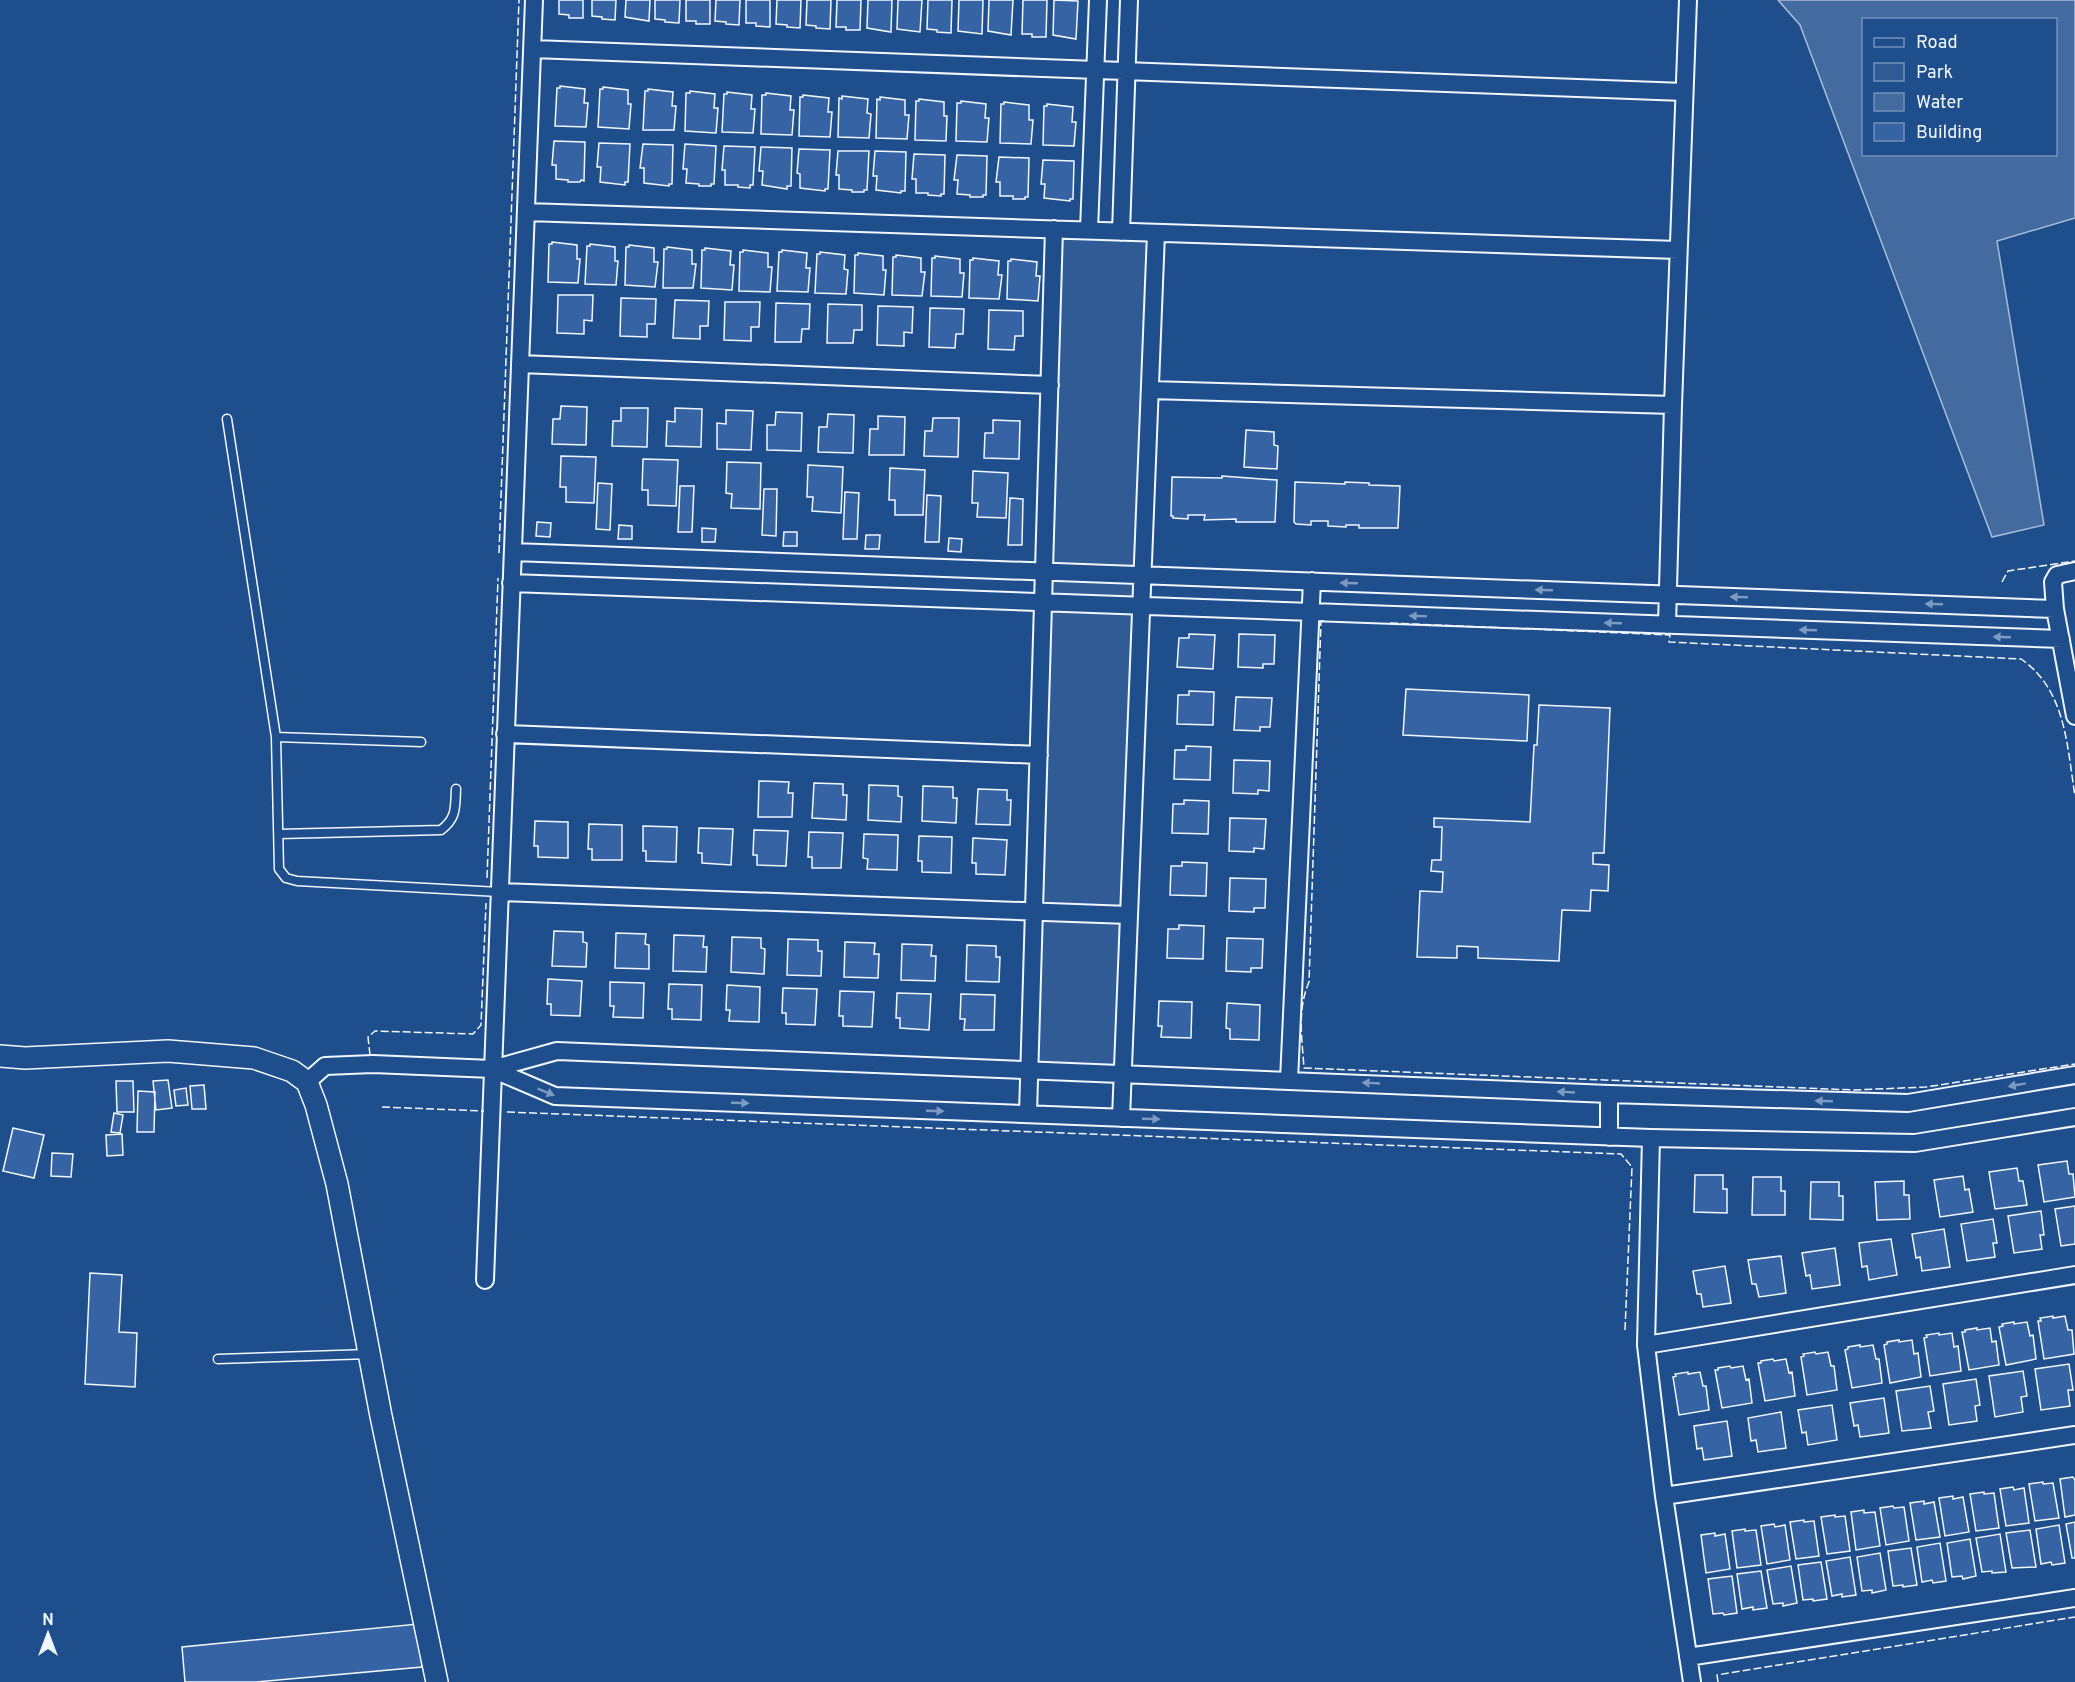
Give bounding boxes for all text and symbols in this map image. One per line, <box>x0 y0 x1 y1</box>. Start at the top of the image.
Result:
legend <box>1862 18 2057 156</box>
text: Road <box>1916 32 1958 55</box>
text: Park <box>1916 62 1953 85</box>
text: Water <box>1916 92 1963 115</box>
text: Building <box>1916 122 1982 145</box>
one-way arrow <box>1340 578 1359 587</box>
one-way arrow <box>1535 585 1554 595</box>
one-way arrow <box>1729 593 1748 602</box>
one-way arrow <box>1924 600 1943 609</box>
one-way arrow <box>1408 612 1427 621</box>
one-way arrow <box>1603 619 1622 628</box>
one-way arrow <box>1798 626 1817 635</box>
one-way arrow <box>1993 633 2012 642</box>
one-way arrow <box>1362 1079 1381 1088</box>
one-way arrow <box>2008 1081 2027 1090</box>
one-way arrow <box>1557 1087 1576 1097</box>
one-way arrow <box>537 1088 555 1097</box>
one-way arrow <box>1814 1096 1833 1105</box>
one-way arrow <box>730 1099 749 1108</box>
one-way arrow <box>925 1106 944 1115</box>
one-way arrow <box>1141 1115 1160 1124</box>
north arrow <box>18 1604 78 1664</box>
text: N <box>42 1611 54 1631</box>

